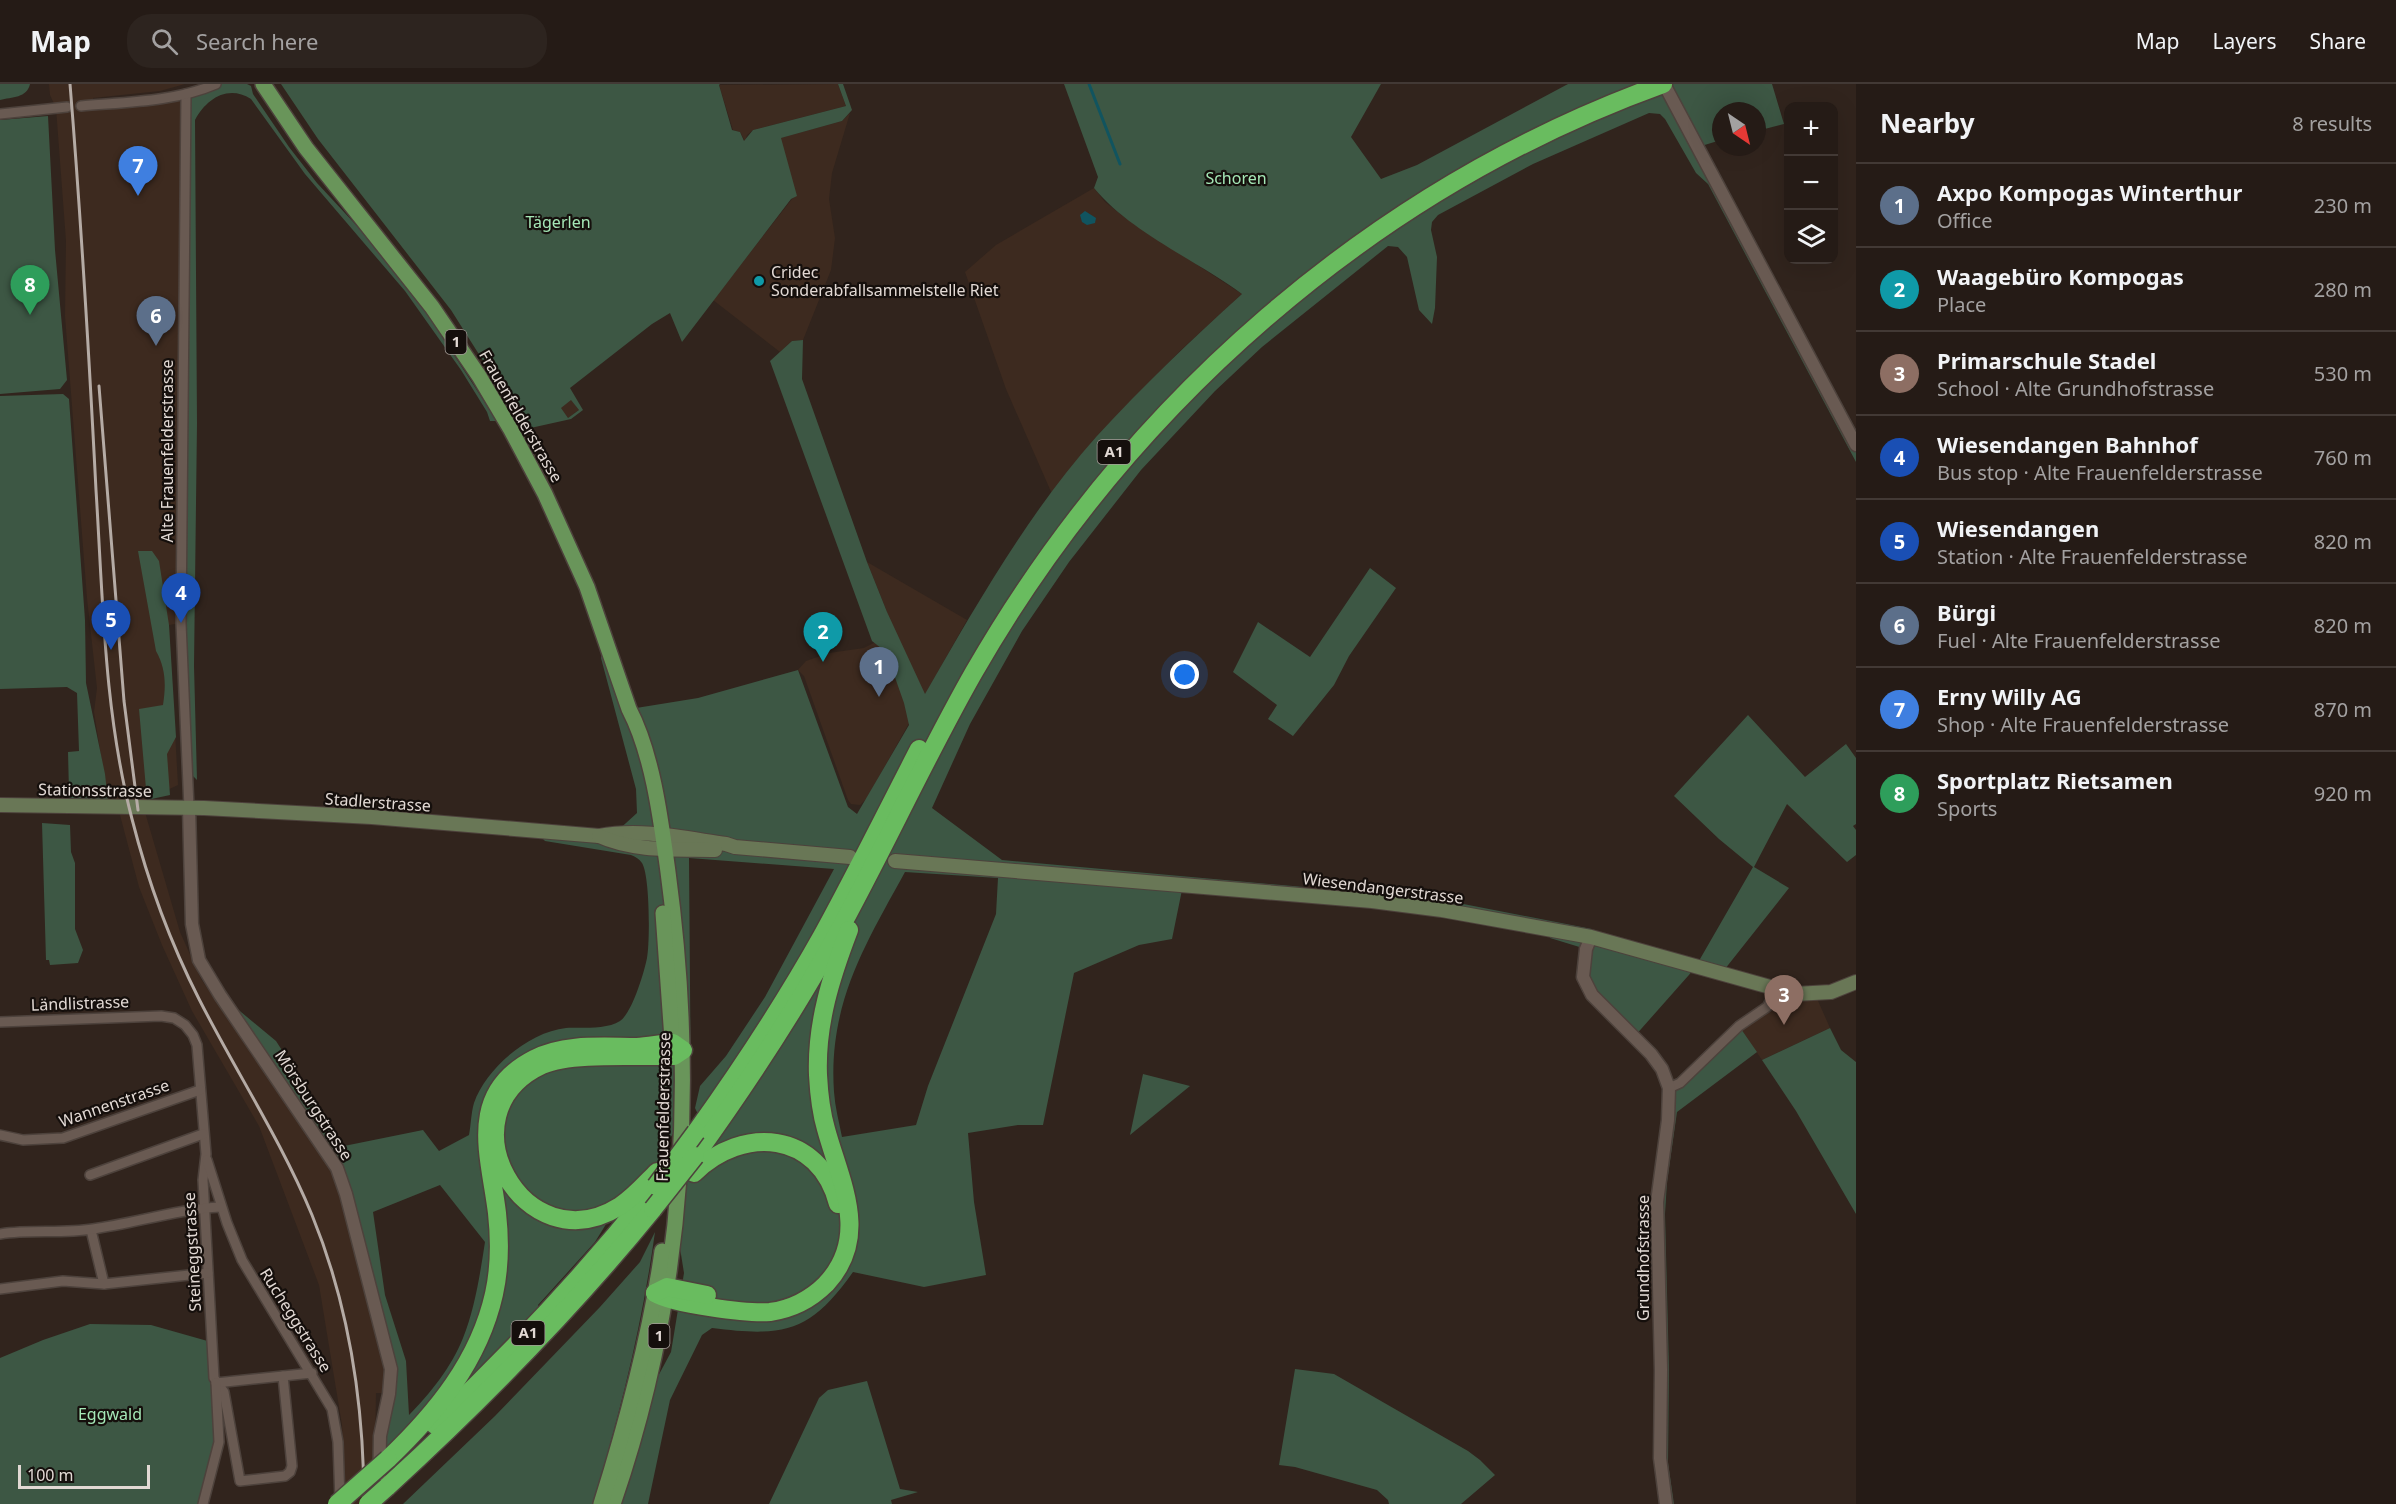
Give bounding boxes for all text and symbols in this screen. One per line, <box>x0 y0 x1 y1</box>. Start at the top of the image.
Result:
search box <box>127 14 547 68</box>
text: Map <box>30 22 91 60</box>
icon: search <box>148 25 181 58</box>
text: Search here <box>196 26 318 56</box>
text: Map <box>2136 27 2180 55</box>
text: Layers <box>2213 27 2277 55</box>
text: Share <box>2310 27 2366 55</box>
north arrow <box>1712 102 1766 156</box>
map controls <box>1784 102 1838 264</box>
button: + <box>1784 102 1838 156</box>
text: Nearby <box>1880 105 1975 141</box>
text: 8 results <box>2292 110 2372 137</box>
pin: 7 <box>118 147 158 196</box>
button: − <box>1784 156 1838 210</box>
park label: Schoren <box>1205 167 1267 189</box>
text: Axpo Kompogas Winterthur <box>1937 177 2242 207</box>
text: 1 <box>1894 192 1905 219</box>
text: 230 m <box>2314 192 2372 219</box>
text: Office <box>1937 207 1992 234</box>
button: layers <box>1784 210 1838 264</box>
park label: Tägerlen <box>525 211 591 233</box>
place label: Cridec Sonderabfallsammelstelle Riet <box>771 261 999 301</box>
text: Waagebüro Kompogas <box>1937 261 2184 291</box>
pin: 8 <box>10 266 50 315</box>
marker: Cridec Sonderabfallsammelstelle Riet <box>752 274 766 288</box>
text: 2 <box>1894 276 1905 303</box>
text: 280 m <box>2314 276 2372 303</box>
text: Place <box>1937 291 1986 318</box>
pin: 6 <box>136 296 176 346</box>
road number: 1 <box>446 330 466 354</box>
text: Primarschule Stadel <box>1937 345 2156 375</box>
street label: Frauenfelderstrasse <box>474 346 568 486</box>
street label: Alte Frauenfelderstrasse <box>156 360 178 542</box>
text: 3 <box>1894 360 1905 387</box>
text: 530 m <box>2314 360 2372 387</box>
text: School · Alte Grundhofstrasse <box>1937 375 2214 402</box>
text: Wiesendangen Bahnhof <box>1937 429 2198 459</box>
road number: A1 <box>1098 440 1130 464</box>
text: 4 <box>1894 444 1905 471</box>
text: 760 m <box>2314 444 2372 471</box>
text: Bus stop · Alte Frauenfelderstrasse <box>1937 459 2263 486</box>
text: Wiesendangen <box>1937 513 2099 543</box>
text: 5 <box>1894 528 1905 555</box>
text: 820 m <box>2314 528 2372 555</box>
text: Station · Alte Frauenfelderstrasse <box>1937 543 2248 570</box>
pin: 4 <box>162 574 201 623</box>
text: Bürgi <box>1937 597 1996 627</box>
pin: 5 <box>92 600 130 650</box>
pin: 2 <box>804 612 842 662</box>
text: 6 <box>1894 612 1905 639</box>
text: 820 m <box>2314 612 2372 639</box>
text: Fuel · Alte Frauenfelderstrasse <box>1937 627 2221 654</box>
pin: 1 <box>860 648 898 697</box>
your location <box>1170 660 1199 689</box>
text: Erny Willy AG <box>1937 681 2082 711</box>
text: 7 <box>1894 696 1905 723</box>
text: 870 m <box>2314 696 2372 723</box>
text: Shop · Alte Frauenfelderstrasse <box>1937 711 2229 738</box>
text: Sportplatz Rietsamen <box>1937 765 2173 795</box>
street label: Stationsstrasse <box>38 778 152 802</box>
text: 8 <box>1894 780 1905 807</box>
text: 920 m <box>2314 780 2372 807</box>
street label: Stadlerstrasse <box>324 787 432 817</box>
text: Sports <box>1937 795 1997 822</box>
street label: Wiesendangerstrasse <box>1301 867 1465 909</box>
pin: 3 <box>1764 976 1804 1025</box>
street label: Ländlistrasse <box>30 990 130 1016</box>
street label: Frauenfelderstrasse <box>651 1032 675 1182</box>
street label: Mörsburgstrasse <box>270 1046 358 1164</box>
street label: Wannenstrasse <box>56 1074 172 1132</box>
street label: Steineggstrasse <box>178 1192 206 1312</box>
street label: Grundhofstrasse <box>1632 1195 1654 1321</box>
street label: Rucheggstrasse <box>255 1264 337 1376</box>
road number: A1 <box>512 1321 544 1345</box>
road number: 1 <box>648 1324 670 1348</box>
park label: Eggwald <box>78 1403 142 1425</box>
scale bar <box>18 1462 150 1490</box>
text: 100 m <box>27 1464 74 1486</box>

